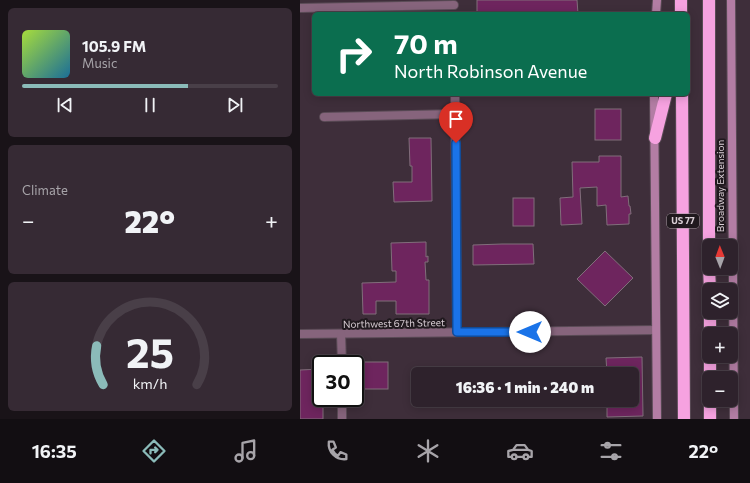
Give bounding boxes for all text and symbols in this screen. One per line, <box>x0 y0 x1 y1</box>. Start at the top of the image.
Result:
text: 70 m <box>394 26 458 60</box>
icon: right <box>328 28 380 80</box>
text: 105.9 FM <box>82 37 146 55</box>
text: Music <box>82 55 117 71</box>
text: North Robinson Avenue <box>394 60 587 82</box>
icon: previous <box>54 94 76 116</box>
icon: pause <box>139 94 161 116</box>
icon: next <box>224 94 246 116</box>
pin <box>439 102 473 143</box>
icon: arrive <box>445 108 467 130</box>
street label: Broadway Extension <box>714 140 726 232</box>
text: Climate <box>22 182 68 198</box>
text: 22° <box>125 202 175 239</box>
text: − <box>22 207 35 234</box>
text: + <box>265 207 278 234</box>
road number: US 77 <box>667 214 699 228</box>
north arrow <box>702 239 738 275</box>
map controls <box>702 239 738 407</box>
button: layers <box>702 283 738 319</box>
position arrow <box>509 311 551 353</box>
street label: Northwest 67th Street <box>343 316 445 330</box>
text: 25 <box>126 325 174 376</box>
button: + <box>702 327 738 363</box>
speed limit sign: 30 <box>312 355 364 407</box>
button: − <box>702 371 738 407</box>
text: km/h <box>133 373 167 391</box>
text: 16:36 · 1 min · 240 m <box>456 378 594 396</box>
icon: directions <box>140 437 168 465</box>
icon: music <box>232 437 260 465</box>
icon: phone <box>323 437 351 465</box>
icon: climate <box>414 437 442 465</box>
icon: car <box>506 437 534 465</box>
icon: filters <box>597 437 625 465</box>
text: 16:35 <box>32 440 77 462</box>
text: 22° <box>689 440 718 462</box>

